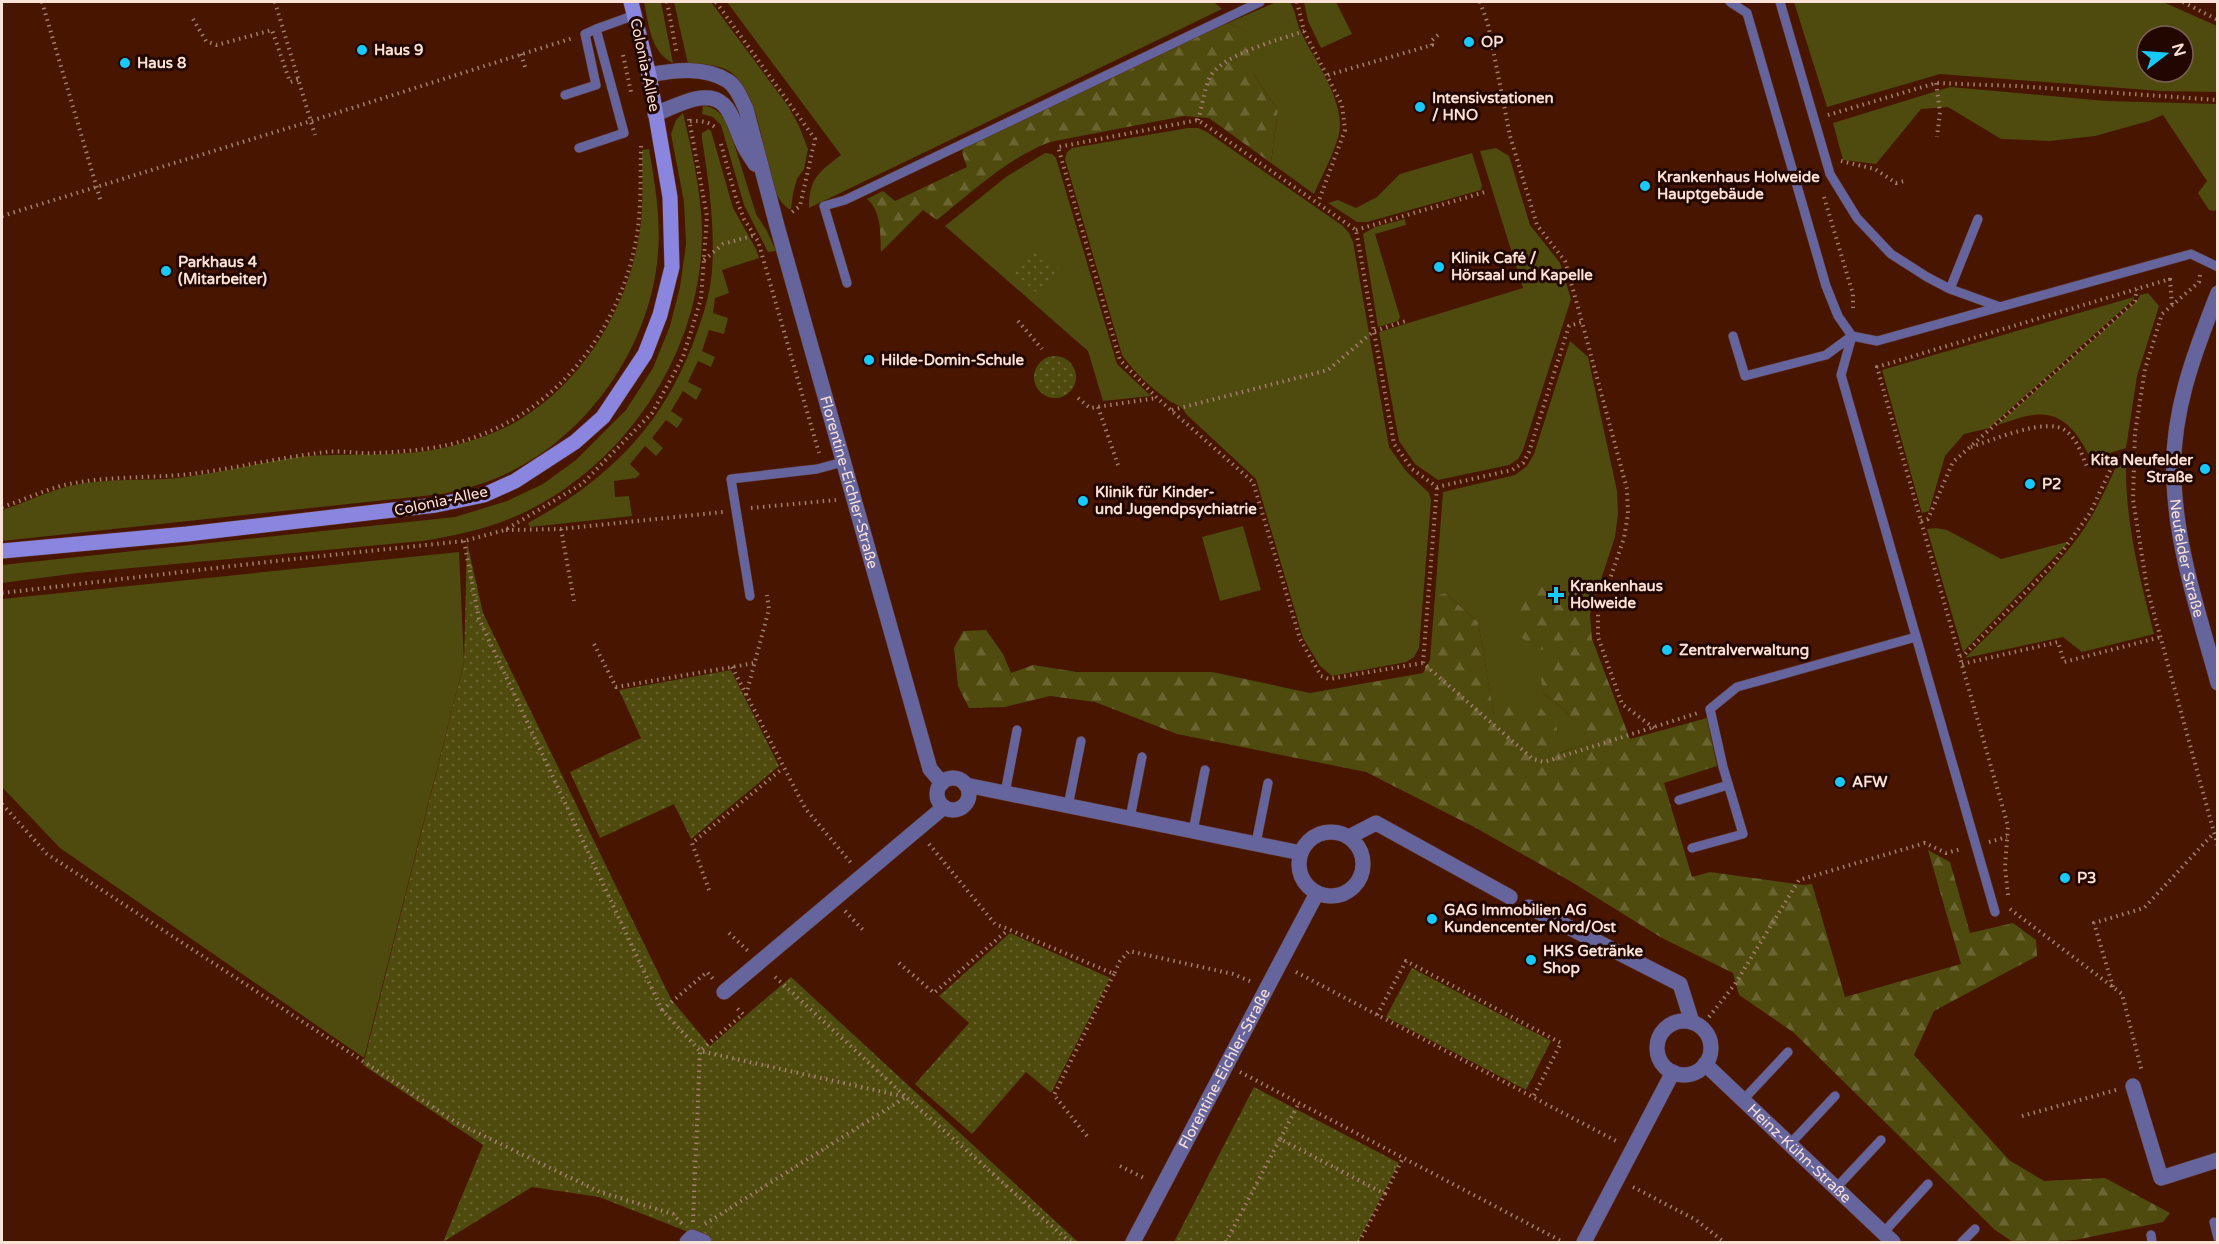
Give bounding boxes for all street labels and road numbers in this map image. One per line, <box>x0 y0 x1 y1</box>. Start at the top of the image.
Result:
street label: Colonia-Allee <box>626 17 664 113</box>
street label: Florentine-Eichler-Straße <box>816 394 882 571</box>
street label: Colonia-Allee <box>393 482 489 520</box>
street label: Neufelder Straße <box>2166 498 2208 620</box>
street label: Florentine-Eichler-Straße <box>1175 985 1274 1152</box>
street label: Heinz-Kühn-Straße <box>1744 1100 1855 1207</box>

